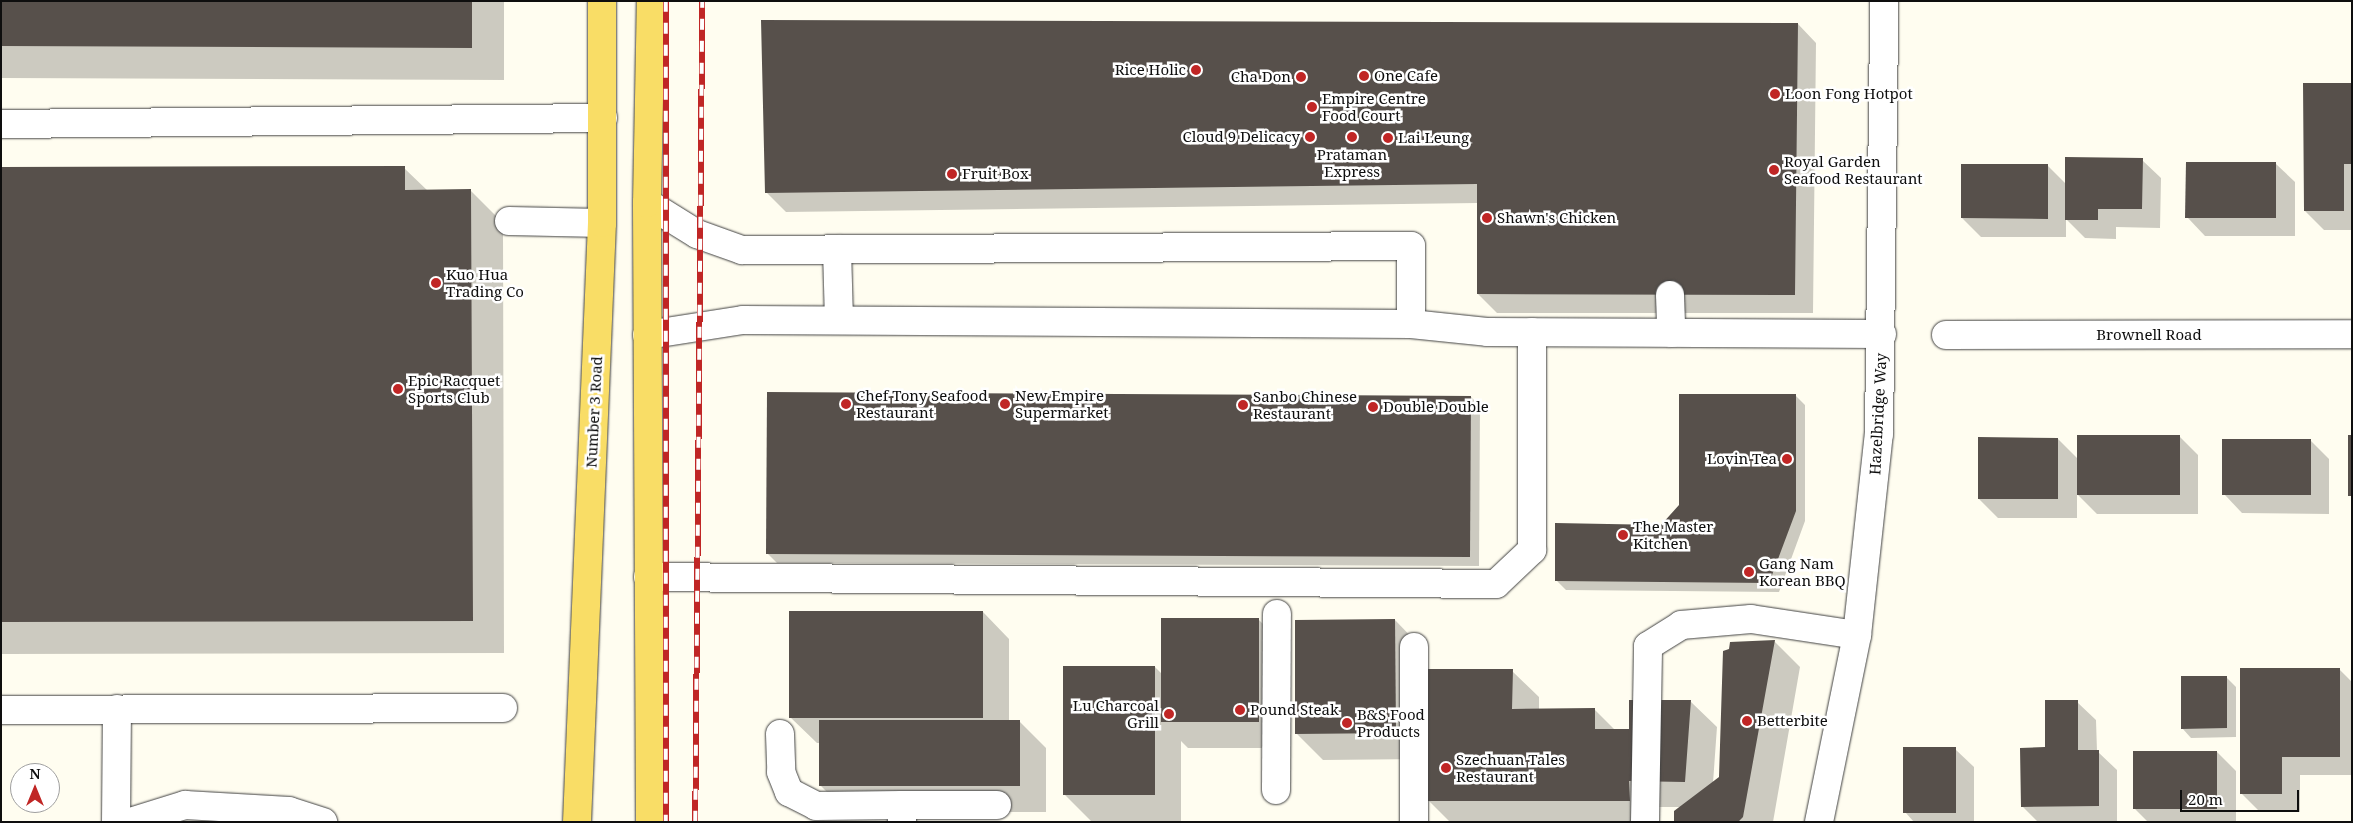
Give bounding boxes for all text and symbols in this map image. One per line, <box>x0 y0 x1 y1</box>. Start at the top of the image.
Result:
place label: Rice Holic <box>1115 61 1186 79</box>
marker: Rice Holic <box>1190 64 1202 76</box>
place label: One Cafe <box>1374 67 1438 85</box>
place label: Cha Don <box>1231 68 1291 86</box>
marker: One Cafe <box>1358 70 1370 82</box>
marker: Cha Don <box>1295 71 1307 83</box>
place label: Loon Fong Hotpot <box>1785 85 1913 103</box>
marker: Loon Fong Hotpot <box>1769 88 1781 100</box>
place label: Empire Centre Food Court <box>1322 89 1426 124</box>
marker: Empire Centre Food Court <box>1306 101 1318 113</box>
place label: Cloud 9 Delicacy <box>1183 128 1300 146</box>
place label: Lai Leung <box>1398 129 1469 147</box>
marker: Cloud 9 Delicacy <box>1304 131 1316 143</box>
marker: Prataman Express <box>1346 131 1358 143</box>
marker: Lai Leung <box>1382 132 1394 144</box>
place label: Prataman Express <box>1317 145 1387 180</box>
place label: Royal Garden Seafood Restaurant <box>1784 152 1923 187</box>
marker: Royal Garden Seafood Restaurant <box>1768 164 1780 176</box>
place label: Fruit Box <box>962 165 1029 183</box>
marker: Fruit Box <box>946 168 958 180</box>
place label: Shawn's Chicken <box>1497 209 1616 227</box>
marker: Shawn's Chicken <box>1481 212 1493 224</box>
place label: Kuo Hua Trading Co <box>446 265 524 300</box>
marker: Kuo Hua Trading Co <box>430 277 442 289</box>
street label: Brownell Road <box>2096 326 2202 344</box>
street label: Hazelbridge Way <box>1866 352 1890 476</box>
street label: Number 3 Road <box>582 356 606 468</box>
place label: Epic Racquet Sports Club <box>408 371 500 406</box>
marker: Epic Racquet Sports Club <box>392 383 404 395</box>
place label: Chef Tony Seafood Restaurant <box>856 386 988 421</box>
place label: New Empire Supermarket <box>1015 386 1108 421</box>
place label: Sanbo Chinese Restaurant <box>1253 387 1357 422</box>
marker: Chef Tony Seafood Restaurant <box>840 398 852 410</box>
marker: New Empire Supermarket <box>999 398 1011 410</box>
place label: Double Double <box>1383 398 1489 416</box>
marker: Sanbo Chinese Restaurant <box>1237 399 1249 411</box>
marker: Double Double <box>1367 401 1379 413</box>
place label: Lovin Tea <box>1707 450 1777 468</box>
marker: Lovin Tea <box>1781 453 1793 465</box>
place label: The Master Kitchen <box>1633 517 1713 552</box>
marker: The Master Kitchen <box>1617 529 1629 541</box>
place label: Gang Nam Korean BBQ <box>1759 554 1846 589</box>
marker: Gang Nam Korean BBQ <box>1743 566 1755 578</box>
place label: Lu Charcoal Grill <box>1073 696 1159 731</box>
place label: Pound Steak <box>1250 701 1339 719</box>
marker: Pound Steak <box>1234 704 1246 716</box>
place label: B&S Food Products <box>1357 705 1425 740</box>
marker: Lu Charcoal Grill <box>1163 708 1175 720</box>
place label: Betterbite <box>1757 712 1828 730</box>
marker: Betterbite <box>1741 715 1753 727</box>
marker: B&S Food Products <box>1341 717 1353 729</box>
place label: Szechuan Tales Restaurant <box>1456 750 1565 785</box>
marker: Szechuan Tales Restaurant <box>1440 762 1452 774</box>
north arrow <box>10 763 60 813</box>
text: N <box>29 764 41 783</box>
scale bar <box>2183 780 2302 812</box>
text: 20 m <box>2188 789 2223 809</box>

